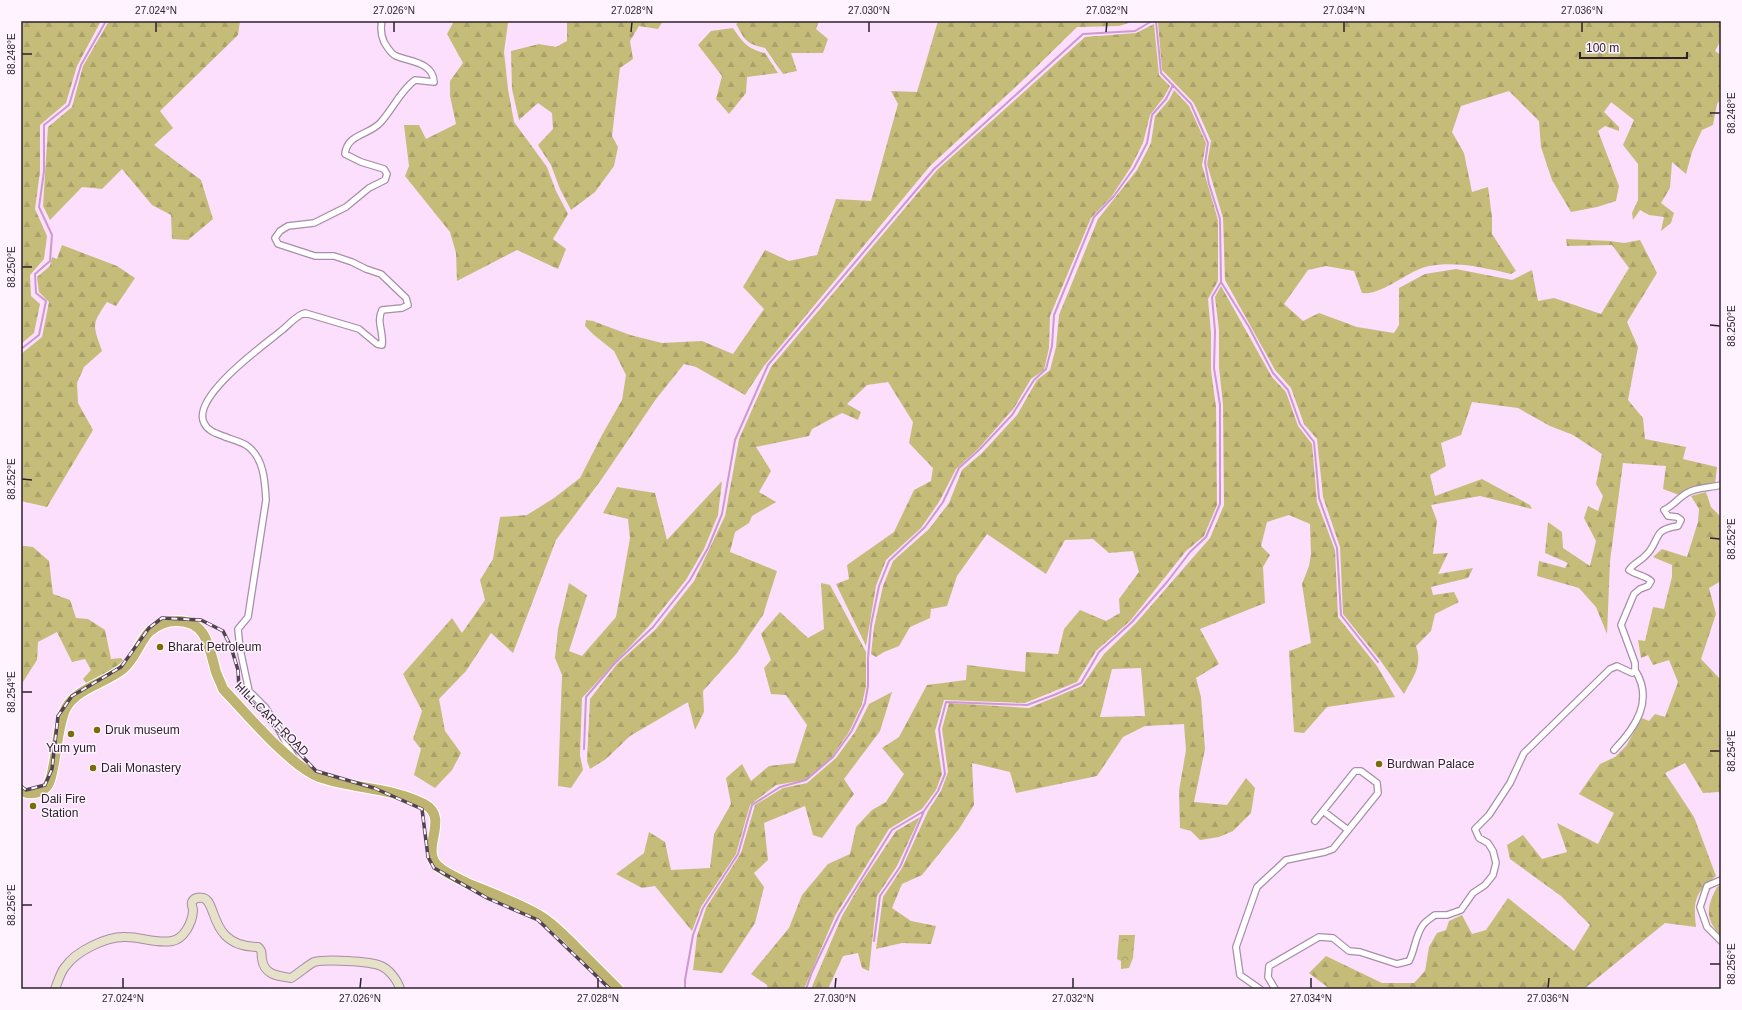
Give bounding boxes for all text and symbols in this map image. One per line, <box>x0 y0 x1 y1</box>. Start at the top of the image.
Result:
text: 27.024°N <box>135 5 177 16</box>
text: 27.026°N <box>373 5 415 16</box>
text: 27.028°N <box>611 5 653 16</box>
text: 27.030°N <box>848 5 890 16</box>
text: 27.032°N <box>1086 5 1128 16</box>
text: 27.034°N <box>1323 5 1365 16</box>
text: 27.036°N <box>1561 5 1603 16</box>
text: 88.248°E <box>6 33 17 75</box>
scale bar <box>1580 34 1687 60</box>
text: 100 m <box>1586 41 1619 55</box>
text: 88.248°E <box>1726 92 1737 134</box>
text: 88.250°E <box>6 246 17 288</box>
text: 88.250°E <box>1726 305 1737 347</box>
text: 88.252°E <box>6 458 17 500</box>
text: 88.252°E <box>1726 518 1737 560</box>
place label: Bharat Petroleum <box>168 640 261 654</box>
marker: Bharat Petroleum <box>155 642 165 652</box>
text: 88.254°E <box>6 671 17 713</box>
street label: HILL CART ROAD <box>232 679 312 759</box>
place label: Druk museum <box>105 723 180 737</box>
marker: Druk museum <box>92 725 102 735</box>
marker: Yum yum <box>66 729 76 739</box>
text: 88.254°E <box>1726 730 1737 772</box>
place label: Yum yum <box>46 741 96 755</box>
place label: Burdwan Palace <box>1387 757 1475 771</box>
marker: Burdwan Palace <box>1374 759 1384 769</box>
place label: Dali Monastery <box>101 761 181 775</box>
marker: Dali Monastery <box>88 763 98 773</box>
place label: Dali Fire Station <box>41 792 86 820</box>
marker: Dali Fire Station <box>28 801 38 811</box>
text: 88.256°E <box>6 884 17 926</box>
text: 88.256°E <box>1726 943 1737 985</box>
text: 27.024°N <box>102 993 144 1004</box>
text: 27.026°N <box>339 993 381 1004</box>
text: 27.028°N <box>577 993 619 1004</box>
text: 27.030°N <box>814 993 856 1004</box>
text: 27.032°N <box>1052 993 1094 1004</box>
text: 27.034°N <box>1290 993 1332 1004</box>
text: 27.036°N <box>1527 993 1569 1004</box>

